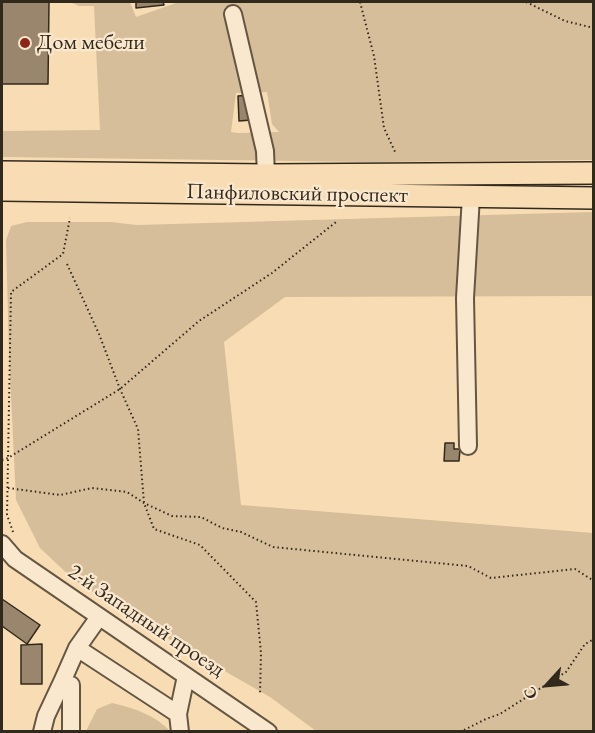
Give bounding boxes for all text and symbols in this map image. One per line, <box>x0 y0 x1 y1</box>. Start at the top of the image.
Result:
place label: Дом мебели <box>37 30 145 56</box>
marker: Дом мебели <box>18 36 32 50</box>
street label: Панфиловский проспект <box>186 179 408 209</box>
street label: 2-й Западный проезд <box>63 559 229 683</box>
north arrow <box>517 655 577 715</box>
text: С <box>518 683 542 703</box>

